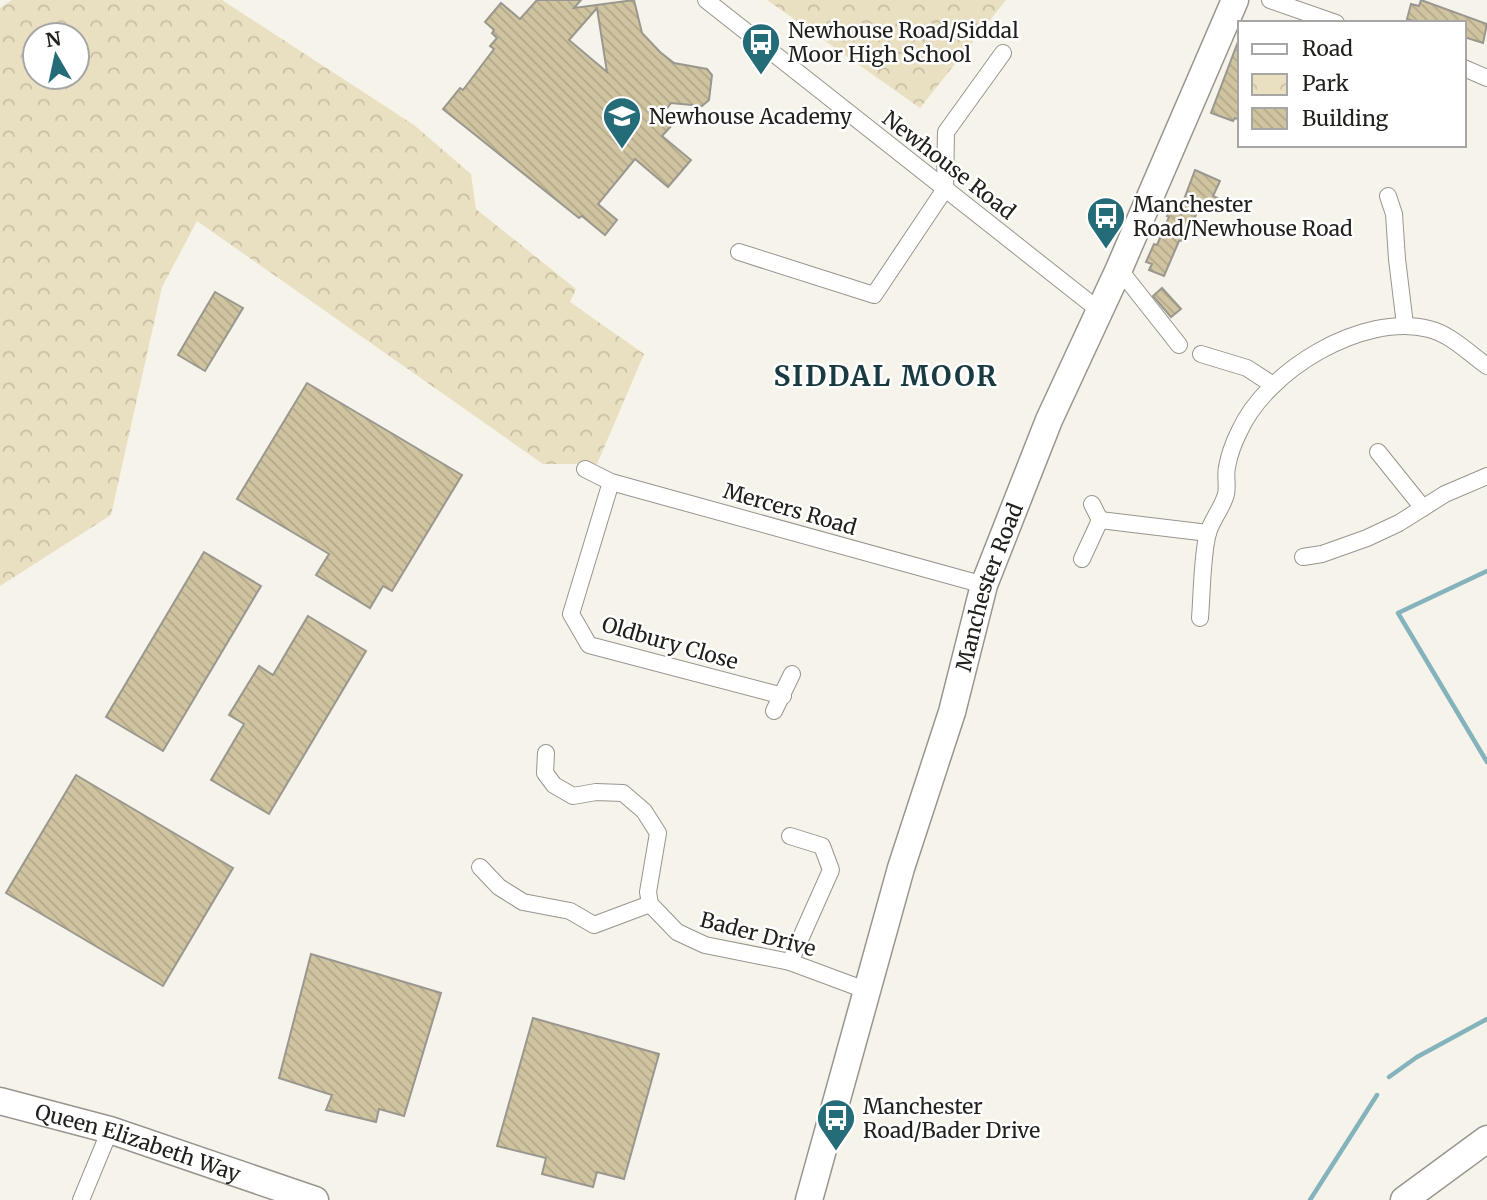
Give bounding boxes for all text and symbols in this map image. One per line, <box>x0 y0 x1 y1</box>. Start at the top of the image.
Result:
place label: Newhouse Road/Siddal Moor High School <box>788 17 1019 68</box>
north arrow <box>21 21 91 91</box>
bus stop icon: Newhouse Road/Siddal Moor High School <box>740 21 782 76</box>
legend <box>1238 21 1466 147</box>
text: N <box>44 26 63 52</box>
text: Road <box>1302 35 1353 62</box>
text: Park <box>1302 70 1349 97</box>
school or university icon: Newhouse Academy <box>601 95 643 150</box>
place label: Newhouse Academy <box>649 103 853 130</box>
street label: Newhouse Road <box>877 105 1021 225</box>
text: Building <box>1302 105 1389 132</box>
place label: Manchester Road/Newhouse Road <box>1133 191 1353 242</box>
bus stop icon: Manchester Road/Newhouse Road <box>1085 195 1127 250</box>
district label: SIDDAL MOOR <box>773 358 999 394</box>
street label: Mercers Road <box>720 477 860 541</box>
street label: Manchester Road <box>949 499 1029 674</box>
street label: Oldbury Close <box>599 611 741 675</box>
street label: Bader Drive <box>697 906 819 962</box>
place label: Manchester Road/Bader Drive <box>863 1093 1040 1144</box>
street label: Queen Elizabeth Way <box>32 1097 245 1187</box>
bus stop icon: Manchester Road/Bader Drive <box>815 1097 857 1152</box>

